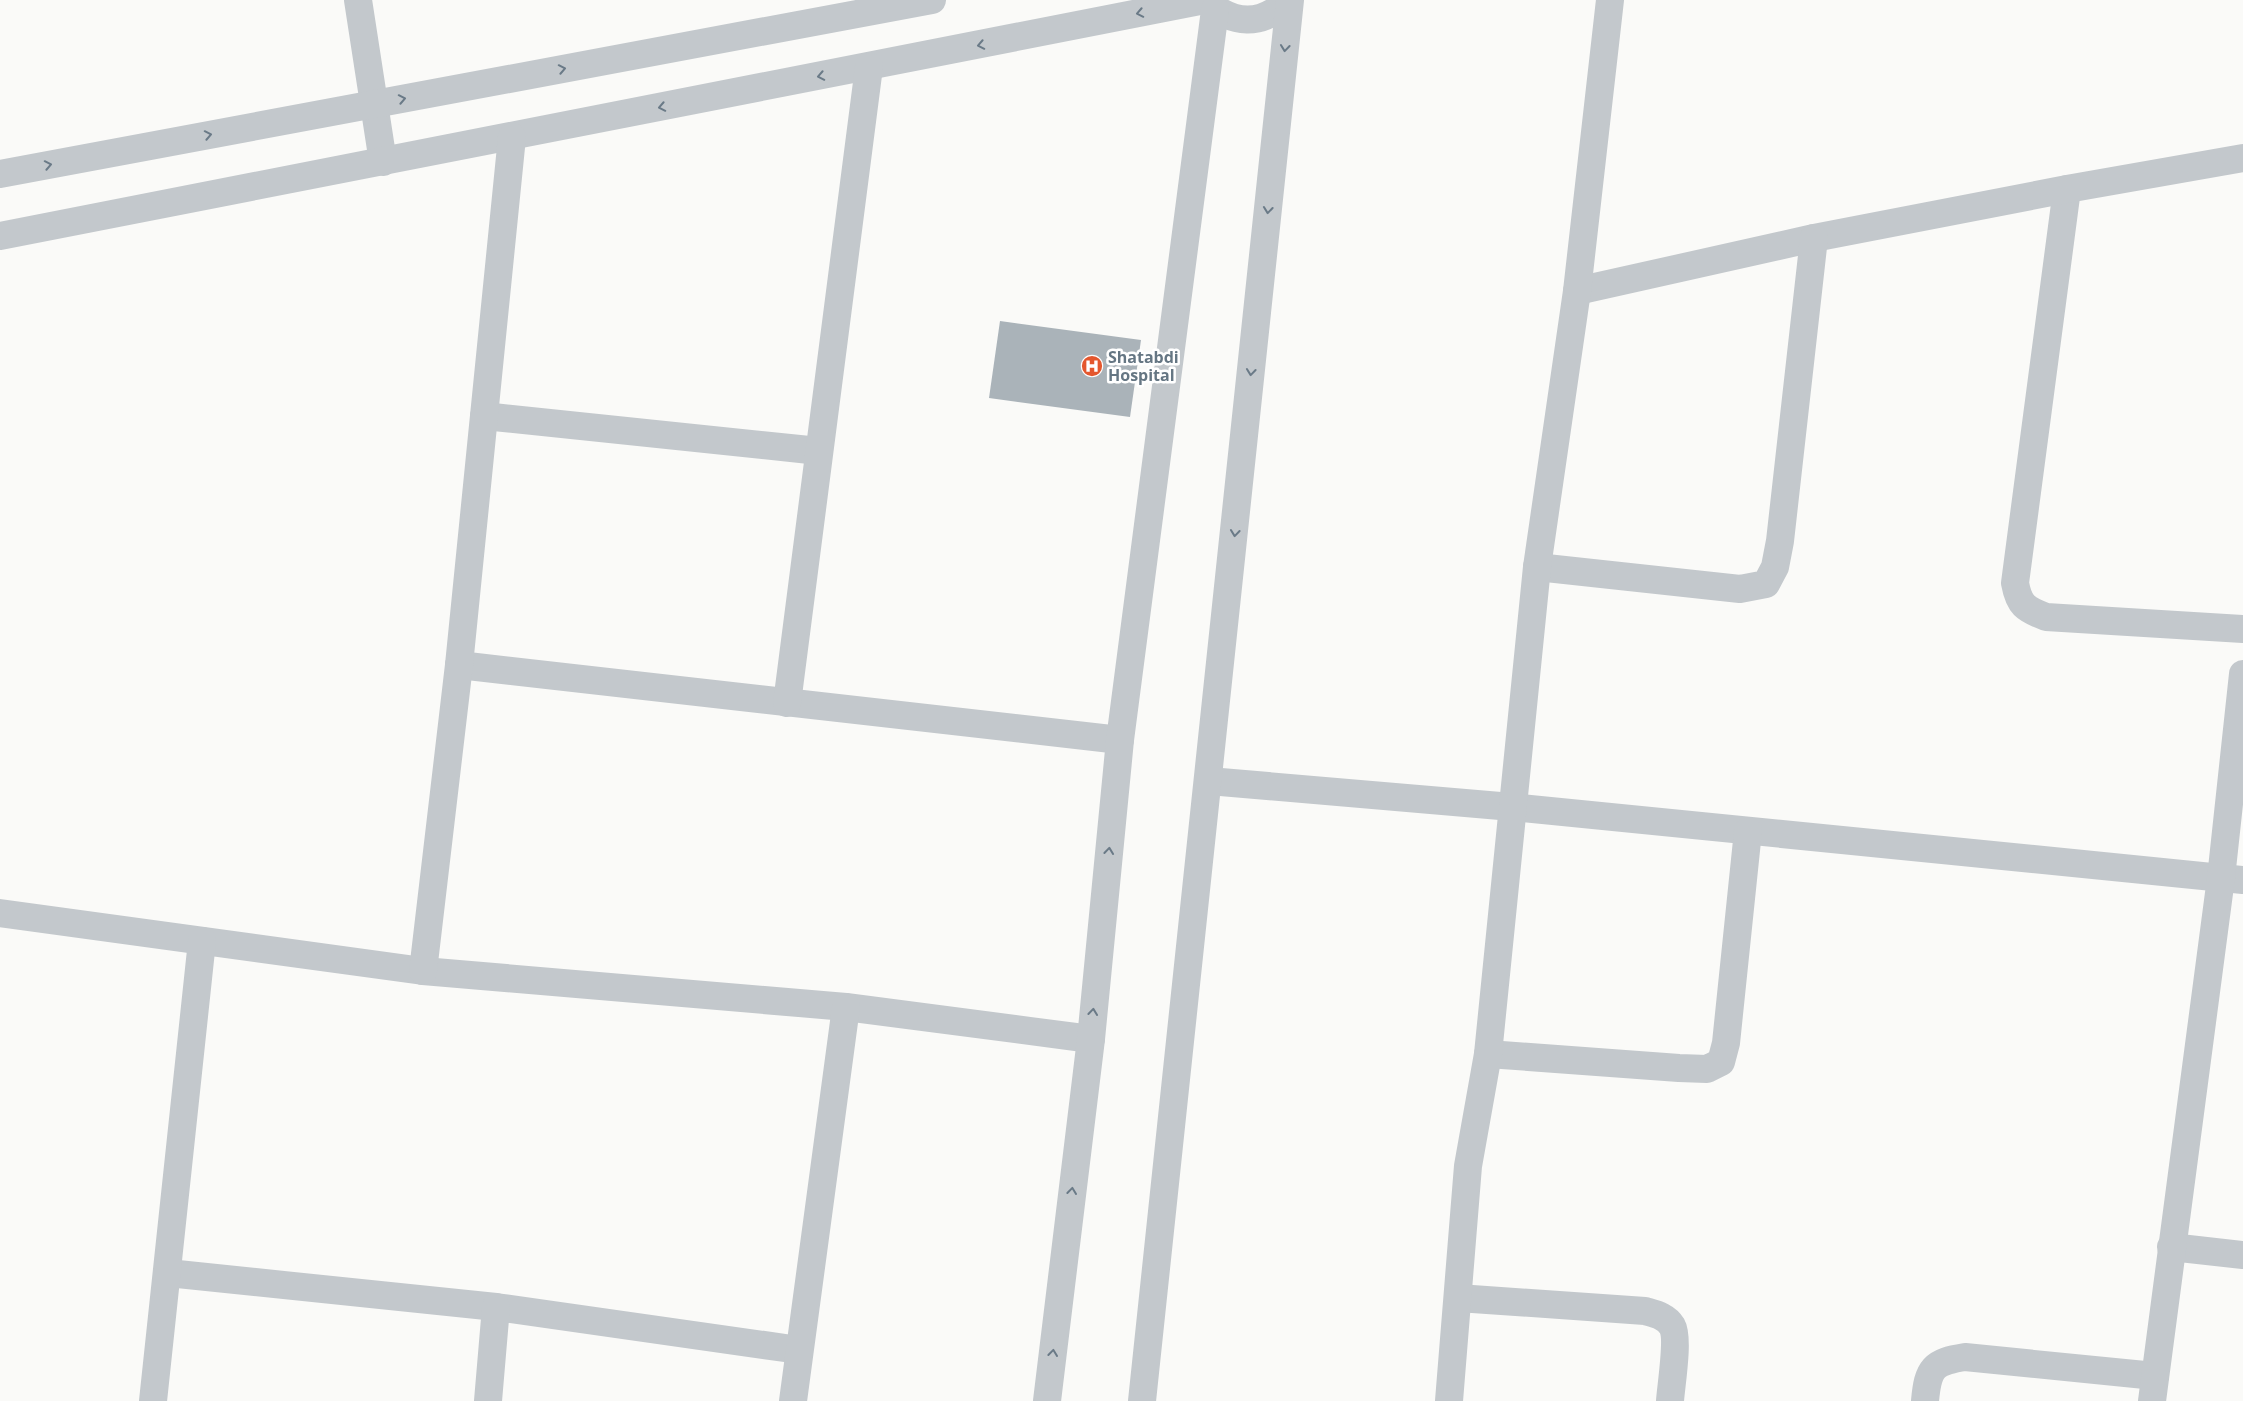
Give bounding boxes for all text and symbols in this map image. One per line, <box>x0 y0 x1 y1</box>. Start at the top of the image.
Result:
one-way arrow <box>1136 7 1144 18</box>
one-way arrow <box>976 39 985 49</box>
one-way arrow <box>1280 45 1291 53</box>
one-way arrow <box>557 64 566 74</box>
one-way arrow <box>817 70 826 81</box>
one-way arrow <box>397 94 406 104</box>
one-way arrow <box>657 102 666 112</box>
one-way arrow <box>203 130 212 140</box>
one-way arrow <box>44 160 52 170</box>
one-way arrow <box>1263 206 1274 214</box>
place label: Shatabdi Hospital <box>1108 346 1179 386</box>
hospital icon: Shatabdi Hospital <box>1080 354 1104 378</box>
one-way arrow <box>1246 368 1257 376</box>
one-way arrow <box>1230 530 1241 538</box>
one-way arrow <box>1103 846 1114 854</box>
one-way arrow <box>1087 1008 1098 1016</box>
one-way arrow <box>1066 1187 1077 1195</box>
one-way arrow <box>1047 1348 1058 1356</box>

